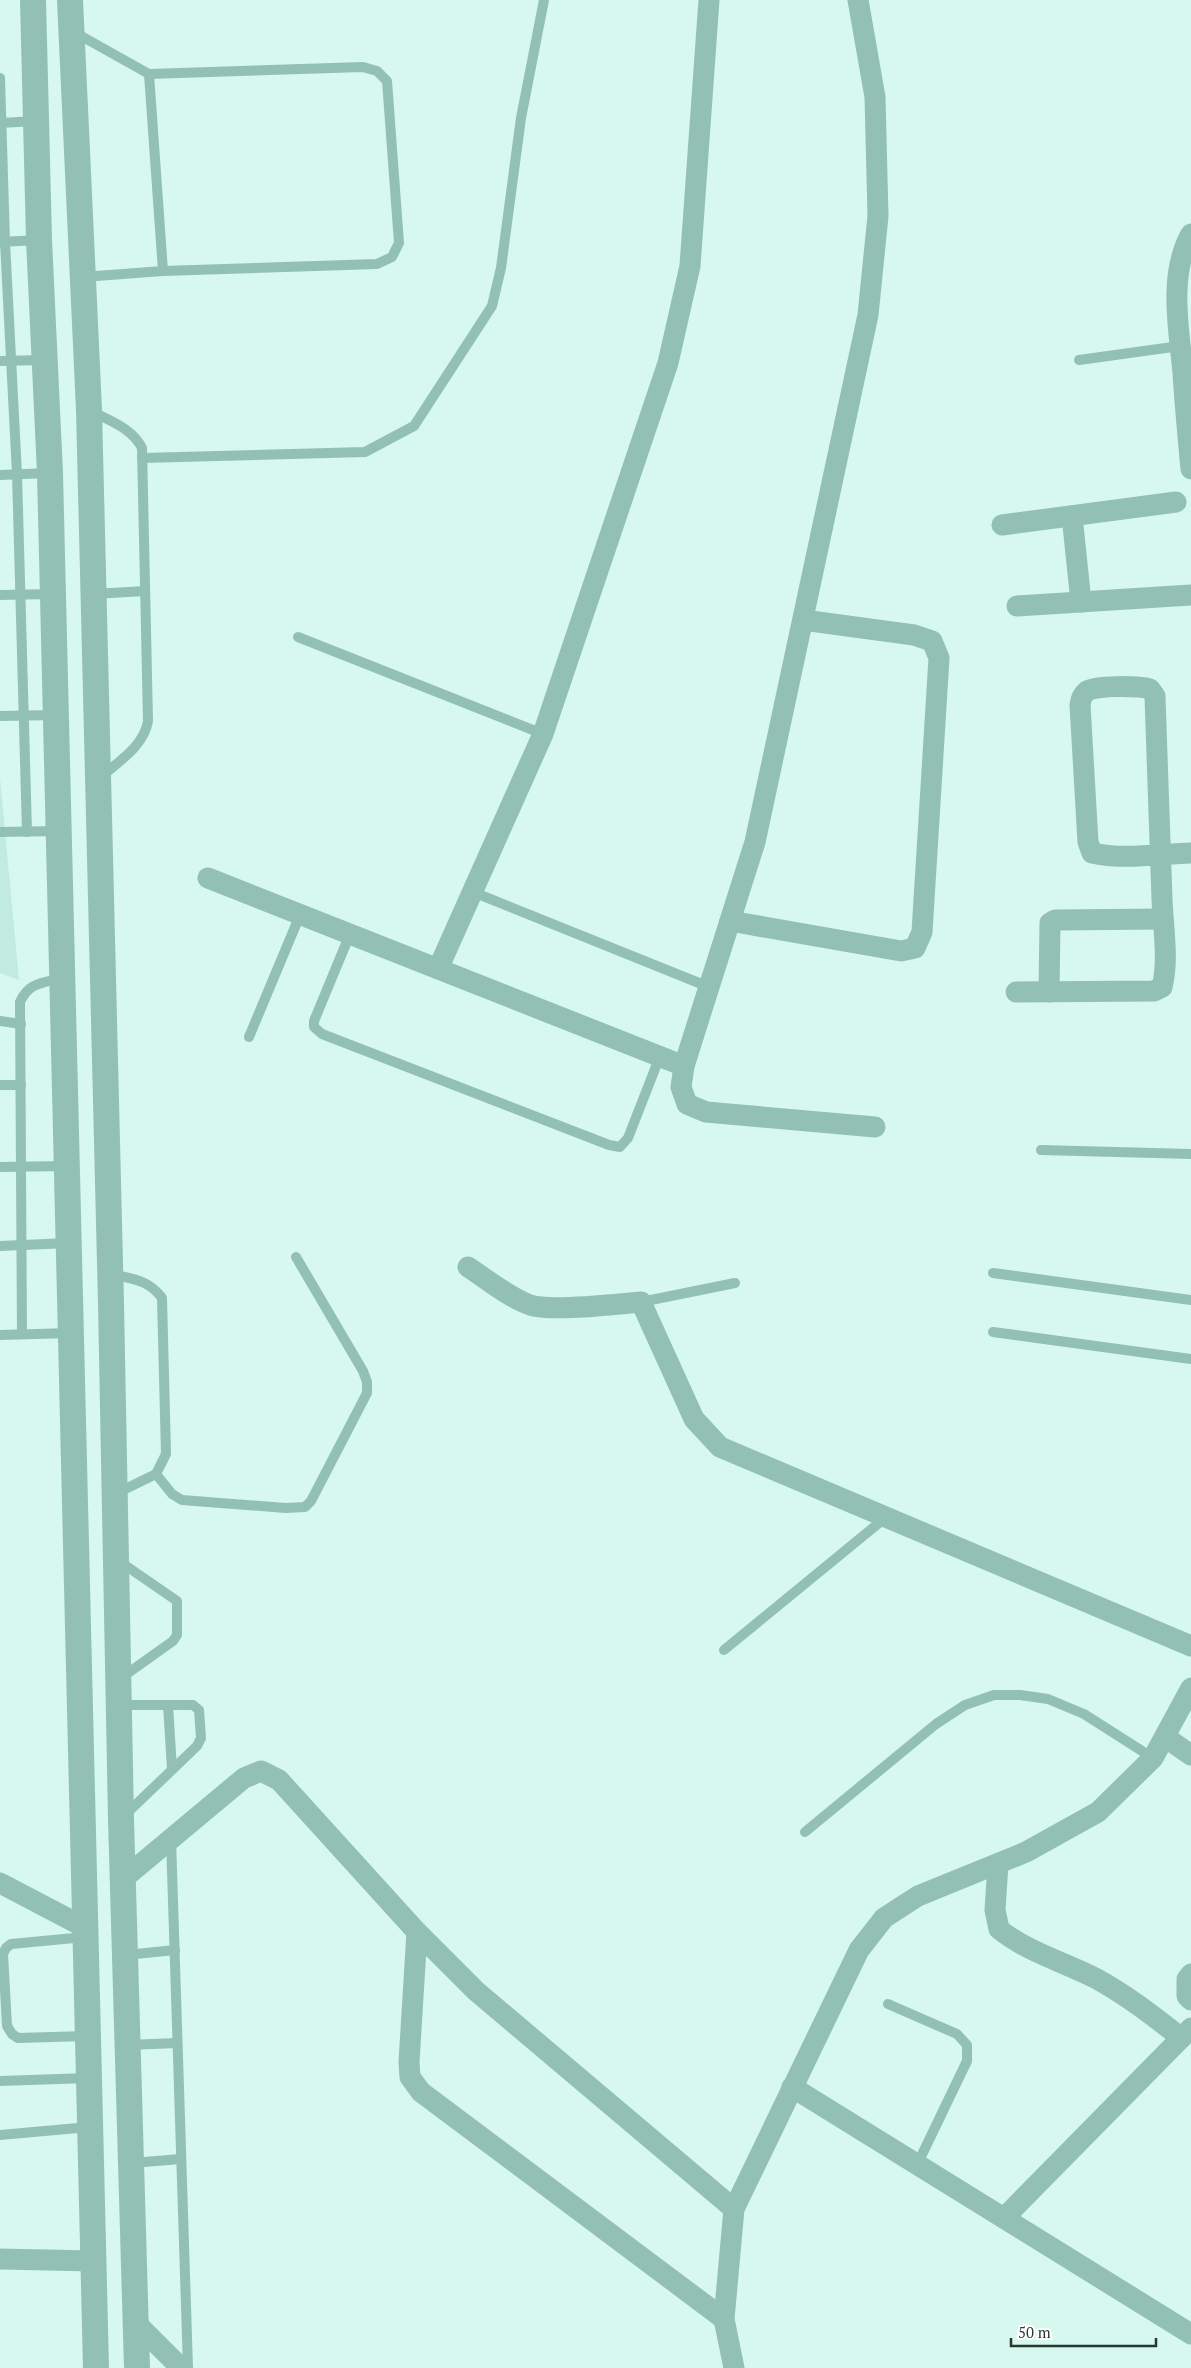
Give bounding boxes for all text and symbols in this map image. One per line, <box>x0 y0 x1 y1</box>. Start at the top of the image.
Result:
scale bar <box>1011 2316 1156 2348</box>
text: 50 m <box>1018 2322 1051 2342</box>

